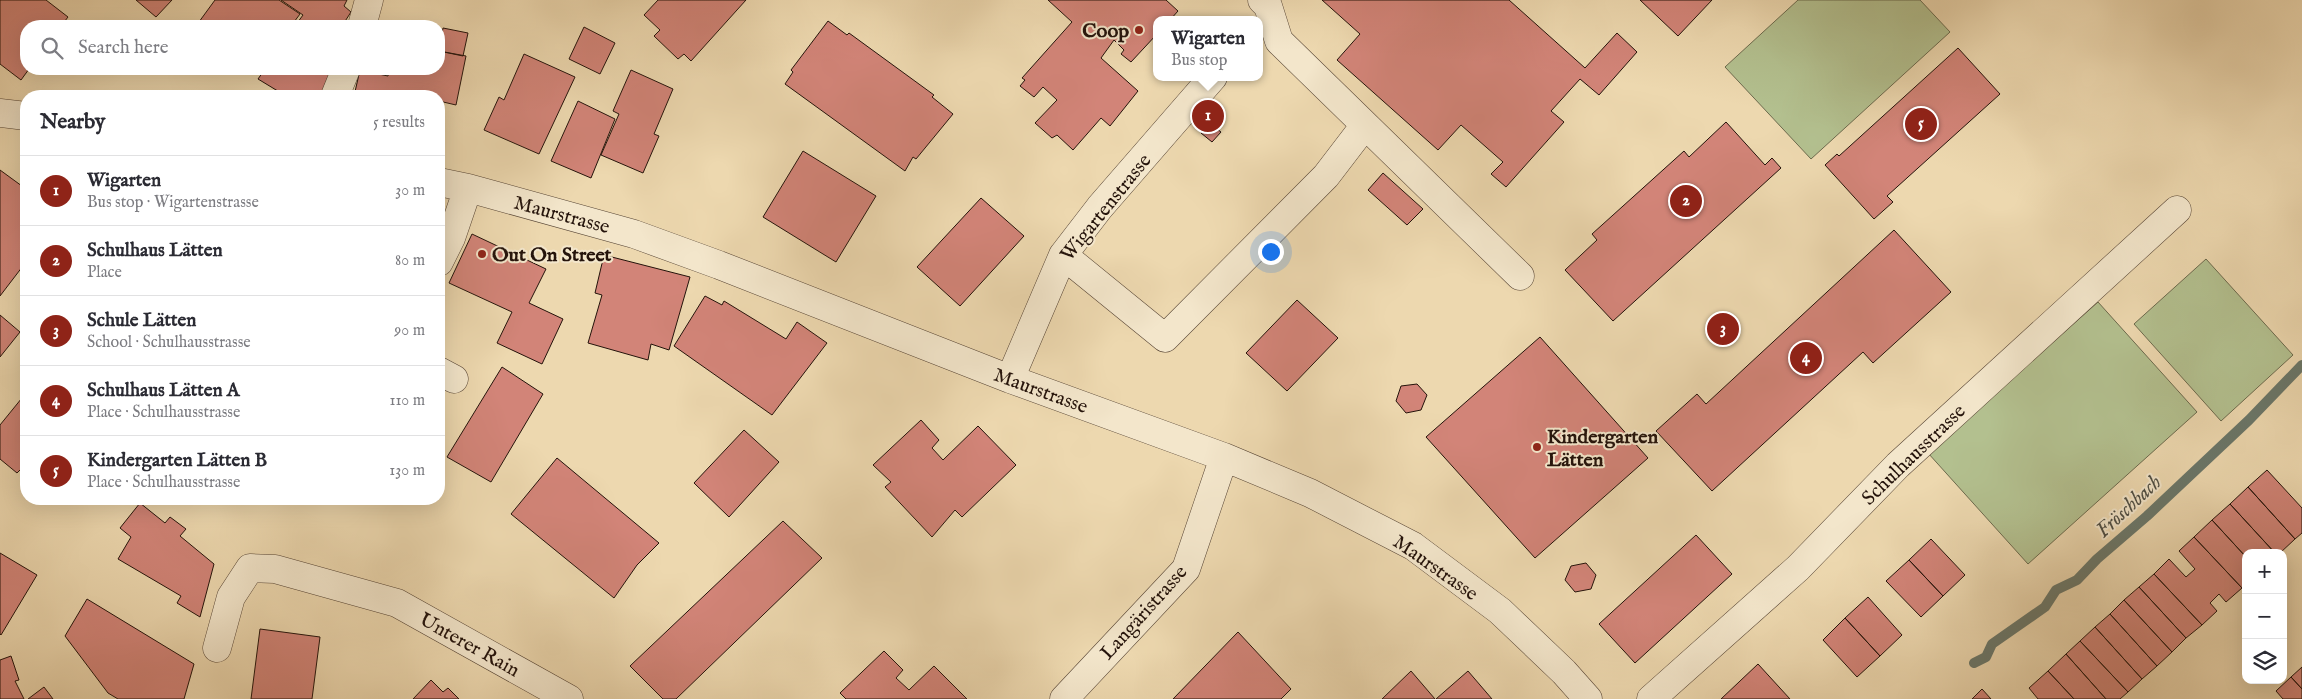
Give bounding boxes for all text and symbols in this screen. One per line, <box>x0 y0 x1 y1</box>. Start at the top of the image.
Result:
popup <box>1153 16 1263 81</box>
place label: Coop <box>1082 19 1129 44</box>
search box <box>20 20 445 75</box>
marker: Coop <box>1133 24 1145 36</box>
text: Wigarten <box>1171 27 1245 51</box>
icon: search <box>38 34 66 62</box>
text: Search here <box>78 36 169 60</box>
text: Bus stop <box>1171 51 1227 71</box>
pin: 1 <box>1192 97 1224 135</box>
pin: 5 <box>1905 105 1937 143</box>
text: Nearby <box>40 109 105 136</box>
text: 5 results <box>373 113 425 133</box>
street label: Wigartenstrasse <box>1055 149 1157 267</box>
text: Wigarten <box>87 169 161 193</box>
text: 1 <box>53 181 59 201</box>
text: 30 m <box>395 181 425 201</box>
pin: 2 <box>1670 182 1702 220</box>
street label: Maurstrasse <box>511 191 612 240</box>
text: Bus stop · Wigartenstrasse <box>87 193 259 213</box>
text: Schulhaus Lätten <box>87 239 223 263</box>
your location <box>1258 239 1284 265</box>
place label: Out On Street <box>492 243 612 268</box>
marker: Out On Street <box>476 248 488 260</box>
text: 2 <box>52 251 60 271</box>
text: 80 m <box>395 251 425 271</box>
text: Place <box>87 263 122 283</box>
text: Schule Lätten <box>87 309 196 333</box>
pin: 3 <box>1707 310 1739 348</box>
text: 3 <box>53 321 59 341</box>
text: 90 m <box>394 321 425 341</box>
text: School · Schulhausstrasse <box>87 333 251 353</box>
pin: 4 <box>1790 339 1822 377</box>
street label: Maurstrasse <box>990 363 1091 420</box>
text: Schulhaus Lätten A <box>87 379 240 403</box>
text: 4 <box>52 391 60 411</box>
text: 110 m <box>389 391 425 411</box>
street label: Schulhausstrasse <box>1857 399 1971 511</box>
text: Place · Schulhausstrasse <box>87 403 240 423</box>
place label: Kindergarten Lätten <box>1547 425 1659 473</box>
marker: Kindergarten Lätten <box>1531 441 1543 453</box>
text: Kindergarten Lätten B <box>87 449 267 473</box>
text: 5 <box>53 461 59 481</box>
text: 130 m <box>389 461 425 481</box>
water label: Fröschbach <box>2090 470 2168 544</box>
text: Place · Schulhausstrasse <box>87 473 240 493</box>
street label: Maurstrasse <box>1388 530 1483 607</box>
map controls <box>2242 549 2287 684</box>
button: + <box>2242 549 2287 594</box>
street label: Langäristrasse <box>1095 560 1193 666</box>
button: − <box>2242 594 2287 639</box>
street label: Unterer Rain <box>415 607 524 683</box>
button: layers <box>2242 639 2287 684</box>

